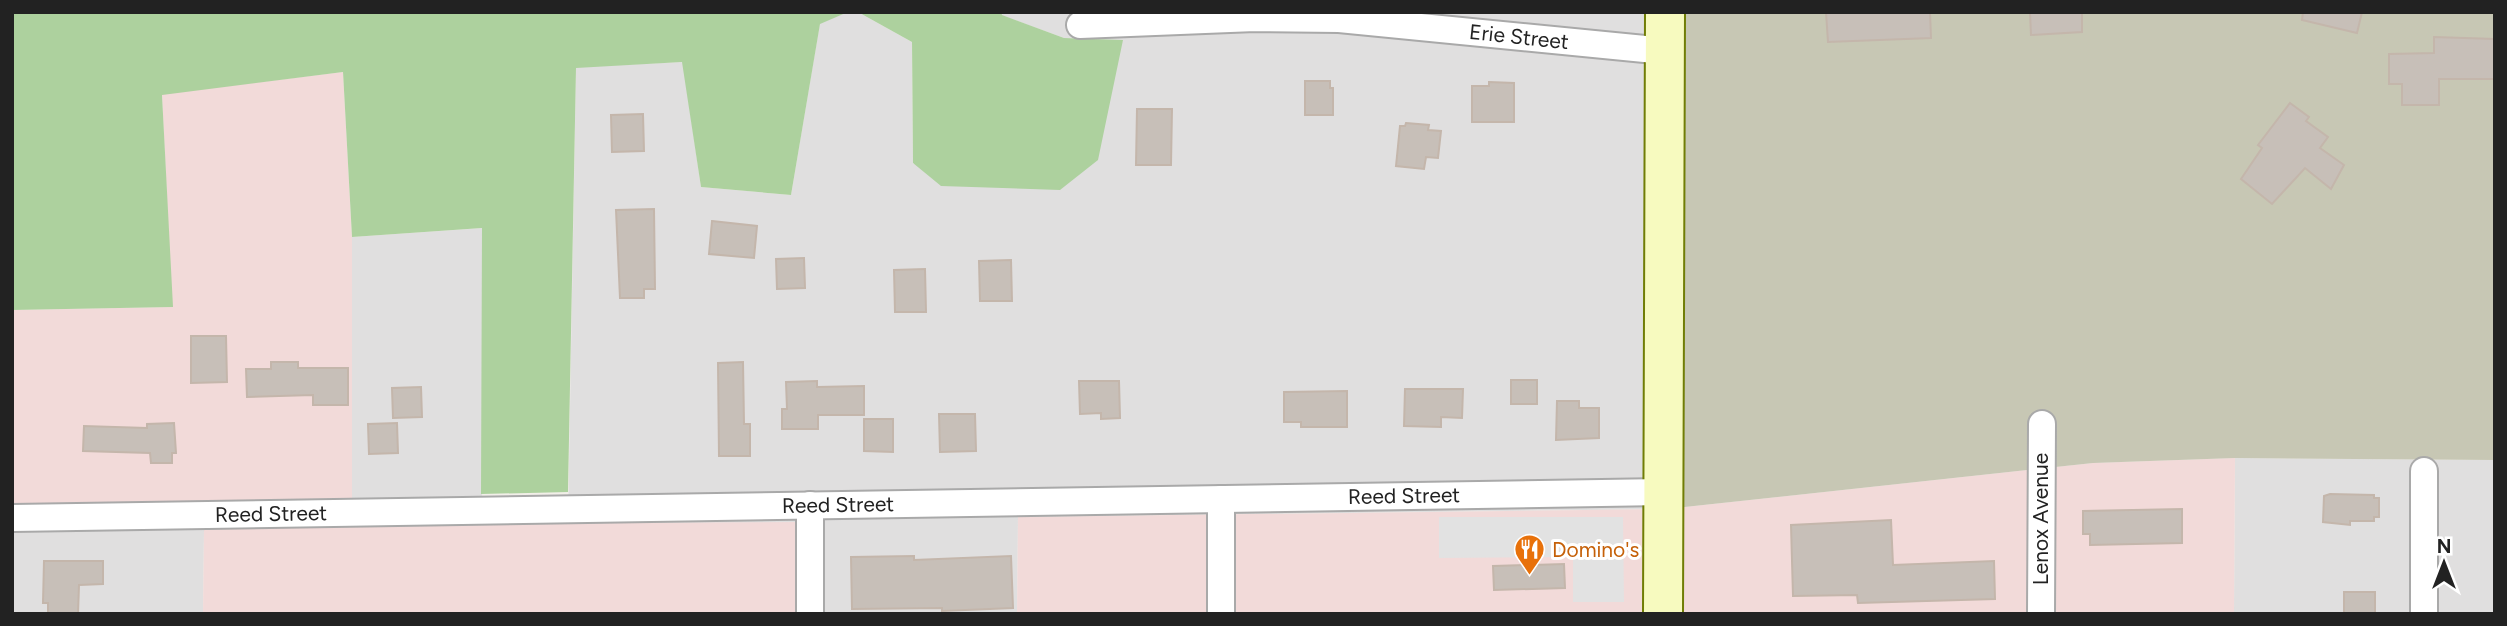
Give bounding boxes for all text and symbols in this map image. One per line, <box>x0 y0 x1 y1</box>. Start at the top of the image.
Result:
street label: Erie Street <box>1468 19 1570 54</box>
street label: Lenox Avenue <box>2028 453 2053 585</box>
street label: Reed Street <box>1348 482 1460 509</box>
street label: Reed Street <box>782 491 894 518</box>
street label: Reed Street <box>215 500 327 527</box>
north arrow <box>2409 528 2479 598</box>
restaurant icon: Domino's <box>1512 533 1546 577</box>
text: N <box>2437 535 2451 558</box>
place label: Domino's <box>1552 537 1639 562</box>

